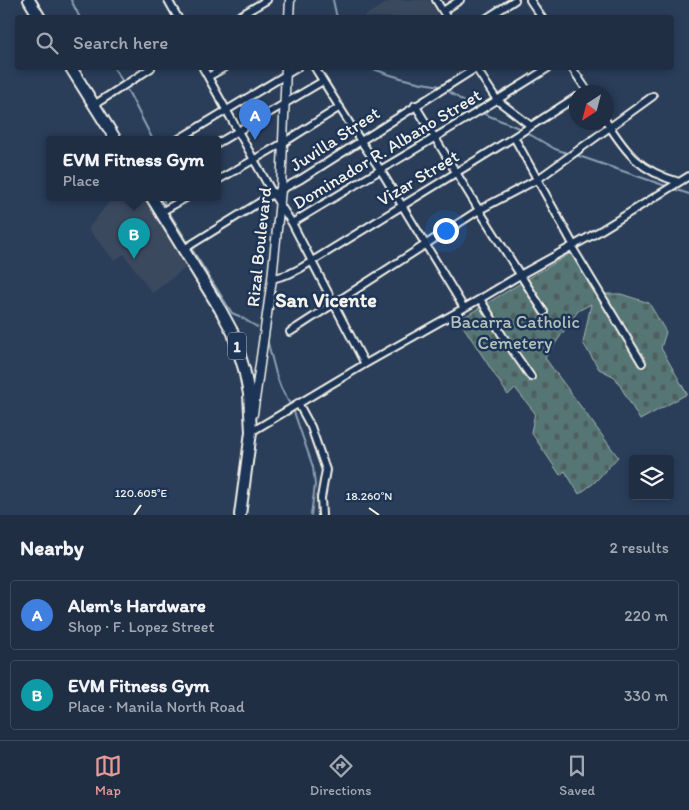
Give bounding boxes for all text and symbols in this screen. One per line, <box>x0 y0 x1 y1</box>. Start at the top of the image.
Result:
search box <box>15 15 674 70</box>
icon: search <box>33 29 61 57</box>
text: Search here <box>73 31 168 54</box>
street label: Dominador R. Albano Street <box>289 84 486 214</box>
north arrow <box>569 85 614 130</box>
pin: A <box>239 99 271 140</box>
street label: Juvilla Street <box>286 102 384 176</box>
popup <box>46 136 221 201</box>
street label: Vizar Street <box>373 145 463 211</box>
text: EVM Fitness Gym <box>63 148 204 171</box>
text: Place <box>63 171 100 190</box>
street label: Rizal Boulevard <box>242 186 276 308</box>
pin: B <box>118 218 150 259</box>
your location <box>433 218 459 244</box>
district label: San Vicente <box>275 288 377 312</box>
park label: Bacarra Catholic Cemetery <box>450 311 580 354</box>
road number: 1 <box>228 332 246 360</box>
map controls <box>629 455 674 500</box>
button: layers <box>629 455 674 500</box>
text: 120.605°E <box>115 486 168 500</box>
text: 18.260°N <box>346 489 392 503</box>
text: Nearby <box>20 535 84 560</box>
text: 2 results <box>609 538 669 557</box>
text: Alem's Hardware <box>68 594 206 617</box>
text: A <box>32 606 42 625</box>
text: 220 m <box>624 606 668 625</box>
text: Shop · F. Lopez Street <box>68 617 214 636</box>
text: EVM Fitness Gym <box>68 674 209 697</box>
text: B <box>32 686 42 705</box>
text: 330 m <box>624 686 668 705</box>
text: Place · Manila North Road <box>68 697 245 716</box>
tab: Map <box>94 752 122 799</box>
tab: Directions <box>310 752 371 799</box>
tab: Saved <box>559 752 595 799</box>

